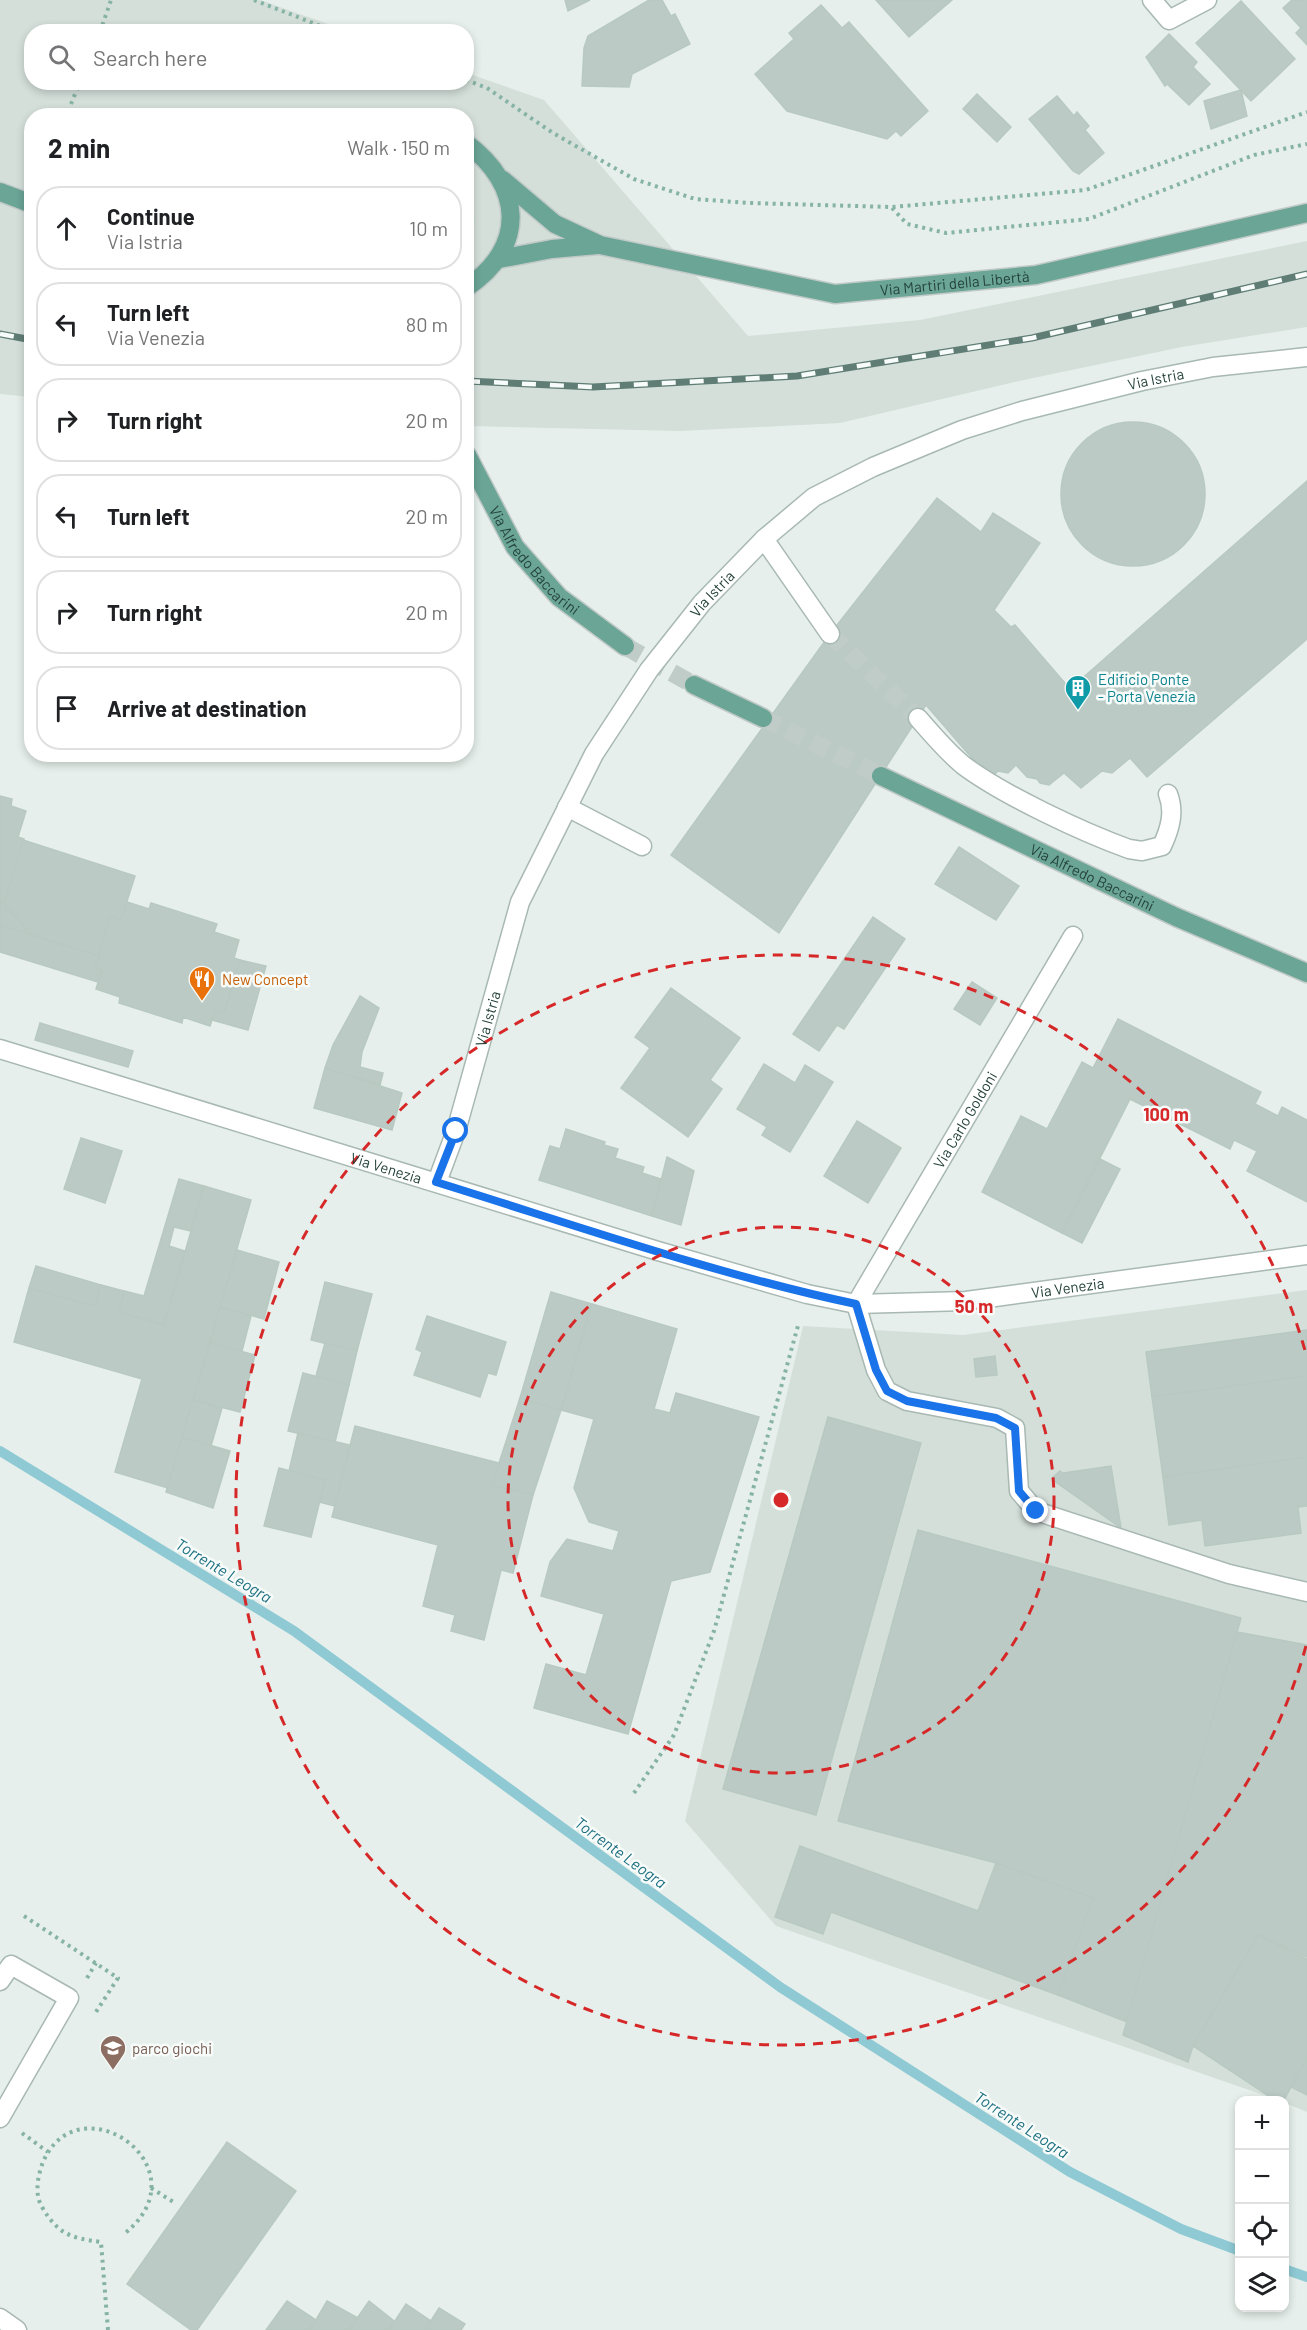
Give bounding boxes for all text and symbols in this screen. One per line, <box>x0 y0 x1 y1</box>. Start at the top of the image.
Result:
search box <box>24 24 474 90</box>
icon: search <box>45 41 78 74</box>
text: Search here <box>93 44 207 70</box>
text: 2 min <box>48 132 110 163</box>
text: Walk · 150 m <box>347 135 450 159</box>
text: Continue <box>107 203 195 229</box>
icon: ahead <box>50 212 83 245</box>
text: 10 m <box>409 216 448 240</box>
text: Via Istria <box>107 229 183 253</box>
street label: Via Martiri della Libertà <box>879 267 1030 299</box>
text: Turn left <box>107 299 190 325</box>
icon: left <box>50 308 83 341</box>
text: 80 m <box>406 312 448 336</box>
text: Via Venezia <box>107 325 205 349</box>
street label: Via Istria <box>1126 364 1185 393</box>
icon: right <box>50 404 83 437</box>
text: Turn right <box>107 407 202 433</box>
text: 20 m <box>405 408 448 432</box>
icon: left <box>50 500 83 533</box>
street label: Via Alfredo Baccarini <box>486 502 583 618</box>
text: Turn left <box>107 503 190 529</box>
text: 20 m <box>405 504 448 528</box>
street label: Via Istria <box>686 567 738 620</box>
icon: right <box>50 596 83 629</box>
text: Turn right <box>107 599 202 625</box>
text: 20 m <box>405 600 448 624</box>
place label: Edificio Ponte - Porta Venezia <box>1098 670 1196 705</box>
building icon: Edificio Ponte - Porta Venezia <box>1063 673 1093 711</box>
icon: arrive <box>50 692 83 725</box>
text: Arrive at destination <box>107 695 306 721</box>
street label: Via Alfredo Baccarini <box>1027 840 1157 914</box>
restaurant icon: New Concept <box>187 964 217 1002</box>
place label: New Concept <box>222 970 309 988</box>
street label: Via Istria <box>471 989 504 1049</box>
street label: Via Carlo Goldoni <box>929 1068 1000 1171</box>
text: 100 m <box>1143 1103 1189 1125</box>
route start <box>442 1117 468 1143</box>
street label: Via Venezia <box>348 1148 424 1187</box>
street label: Via Venezia <box>1030 1273 1105 1301</box>
text: 50 m <box>955 1295 993 1317</box>
centre of rings <box>771 1490 791 1510</box>
route end <box>1022 1497 1048 1523</box>
water label: Torrente Leogra <box>173 1534 275 1606</box>
water label: Torrente Leogra <box>571 1812 671 1892</box>
school or university icon: parco giochi <box>98 2033 128 2071</box>
place label: parco giochi <box>132 2039 212 2057</box>
water label: Torrente Leogra <box>971 2086 1073 2162</box>
map controls <box>1235 2096 1289 2312</box>
button: + <box>1235 2096 1289 2150</box>
button: − <box>1235 2150 1289 2204</box>
button: locate <box>1235 2204 1289 2258</box>
button: layers <box>1235 2258 1289 2312</box>

